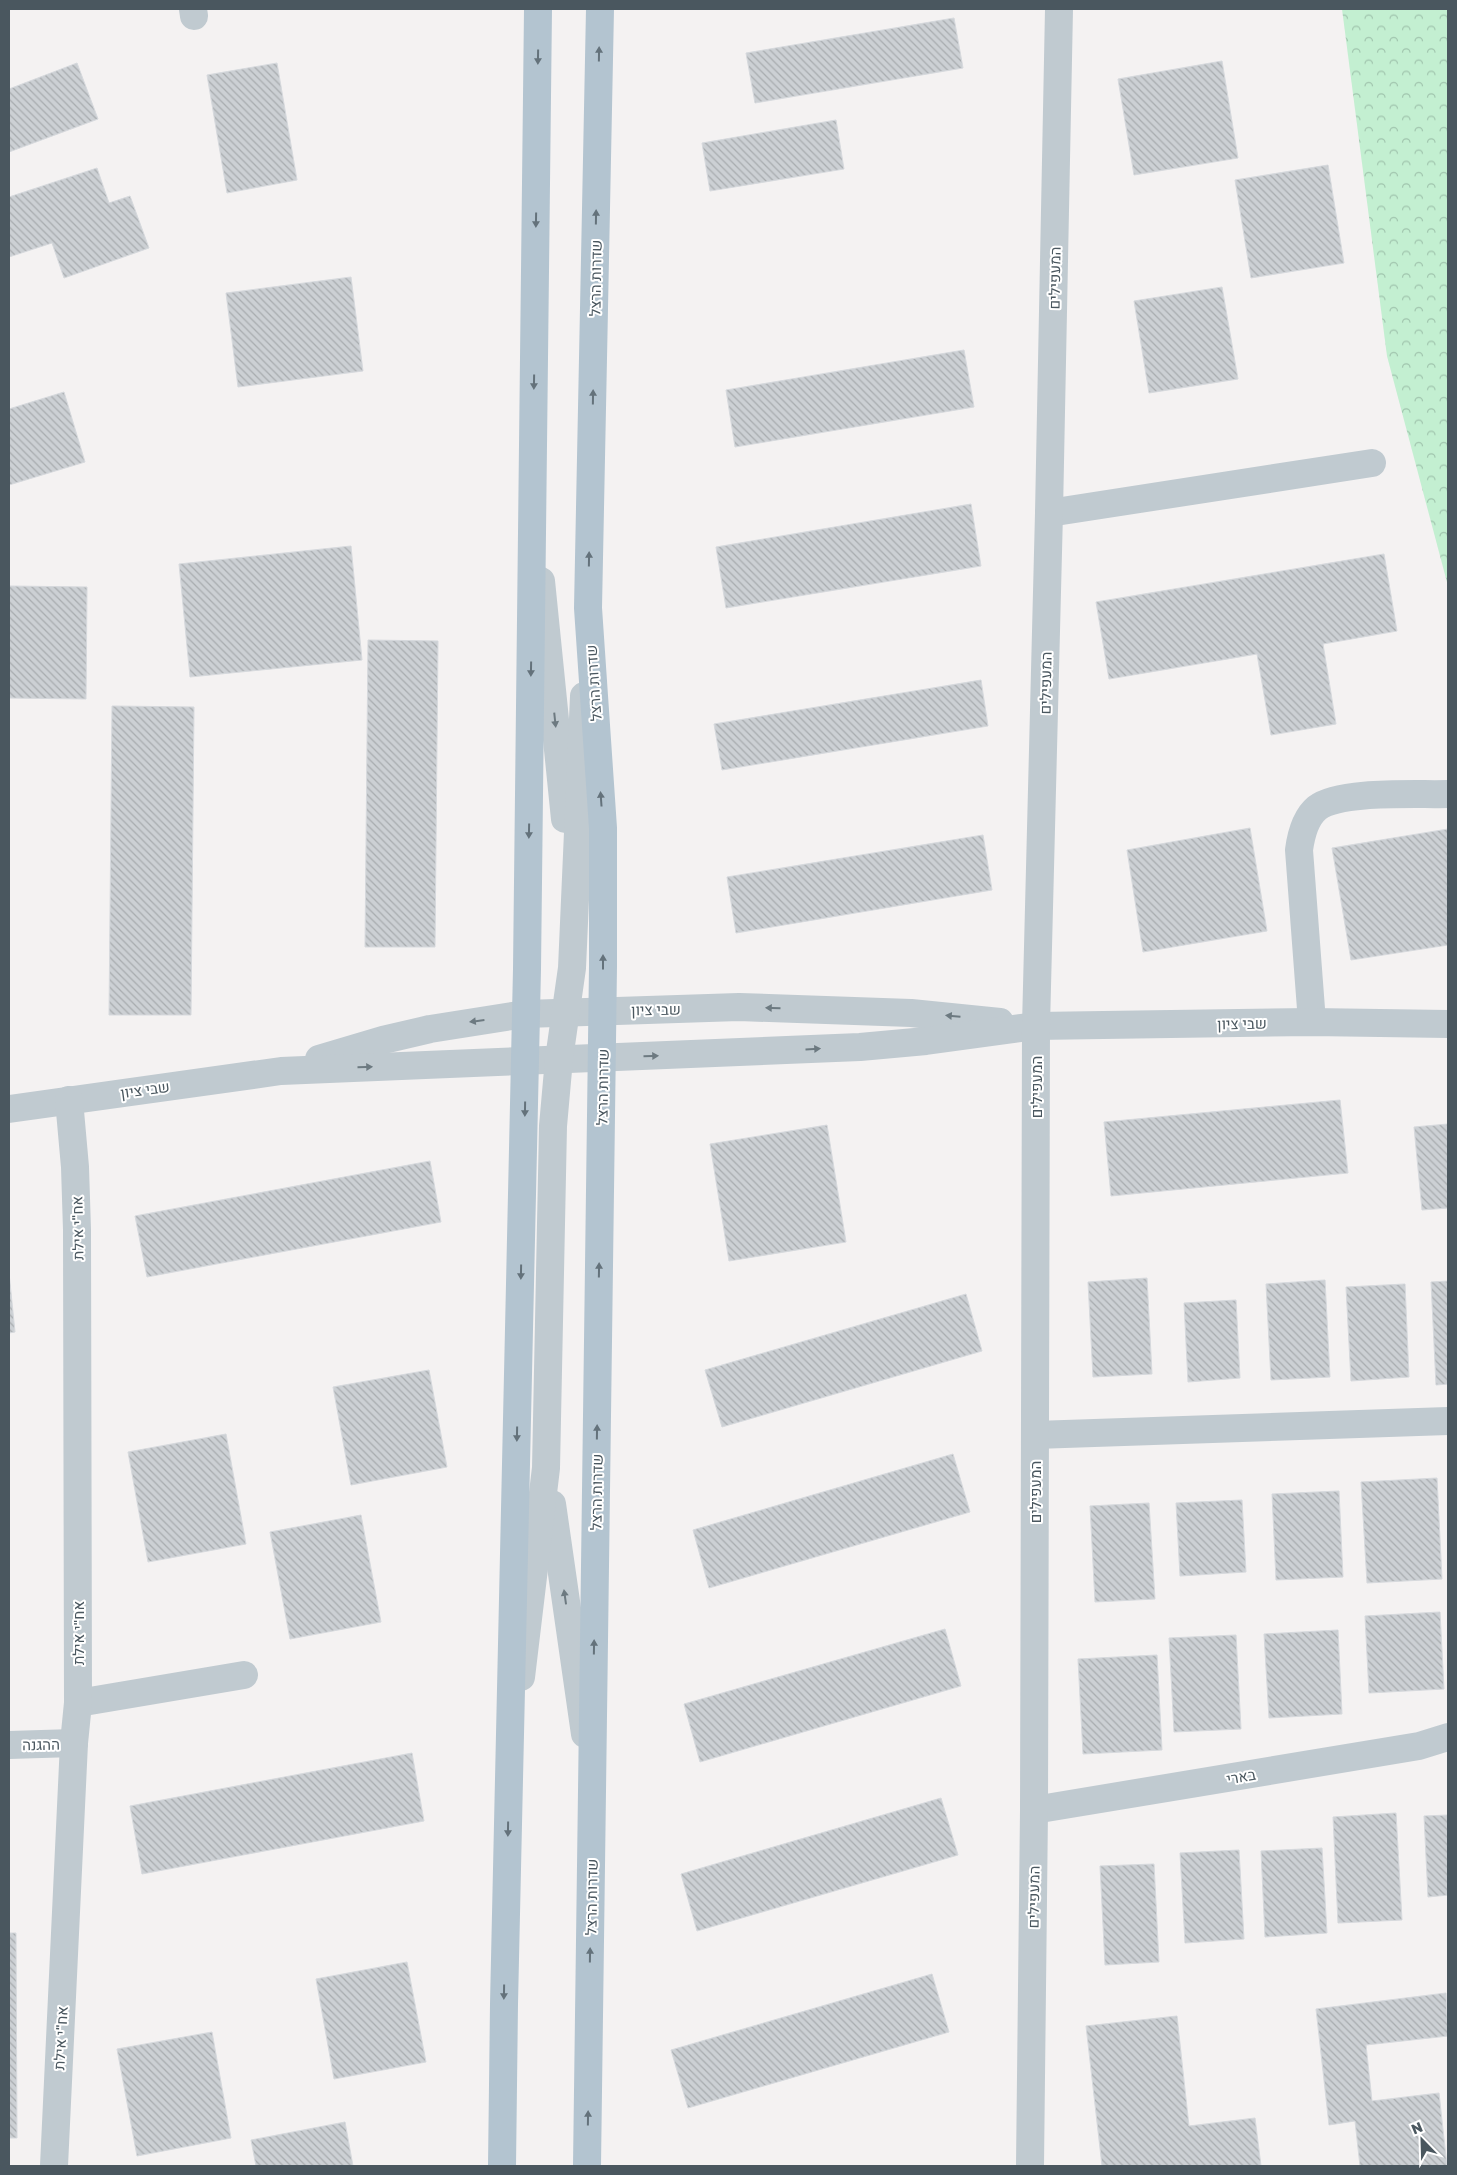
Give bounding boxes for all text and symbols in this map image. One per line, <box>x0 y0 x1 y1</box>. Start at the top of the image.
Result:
one-way arrow <box>595 46 603 62</box>
one-way arrow <box>534 50 542 66</box>
one-way arrow <box>592 209 600 225</box>
one-way arrow <box>532 212 540 228</box>
street label: שדרות הרצל <box>585 239 605 317</box>
street label: המעפילים <box>1044 246 1064 310</box>
one-way arrow <box>530 375 538 391</box>
one-way arrow <box>589 389 597 405</box>
one-way arrow <box>586 551 594 567</box>
street label: שדרות הרצל <box>581 644 605 722</box>
street label: המעפילים <box>1035 651 1055 715</box>
one-way arrow <box>527 661 535 677</box>
one-way arrow <box>551 712 559 728</box>
one-way arrow <box>597 791 605 807</box>
one-way arrow <box>525 823 533 839</box>
one-way arrow <box>599 954 607 970</box>
street label: שבי ציון <box>631 1000 681 1018</box>
one-way arrow <box>765 1004 781 1012</box>
one-way arrow <box>945 1012 961 1020</box>
street label: שבי ציון <box>1217 1014 1267 1032</box>
one-way arrow <box>469 1017 485 1025</box>
one-way arrow <box>805 1045 821 1053</box>
street label: שדרות הרצל <box>592 1048 612 1126</box>
one-way arrow <box>643 1052 659 1060</box>
street label: המעפילים <box>1027 1056 1045 1118</box>
one-way arrow <box>357 1063 373 1071</box>
street label: שבי ציון <box>119 1077 171 1101</box>
one-way arrow <box>521 1101 529 1117</box>
street label: אח"י אילת <box>67 1196 87 1260</box>
one-way arrow <box>595 1262 603 1278</box>
one-way arrow <box>517 1264 525 1280</box>
one-way arrow <box>593 1424 601 1440</box>
one-way arrow <box>513 1426 521 1442</box>
street label: שדרות הרצל <box>586 1453 606 1531</box>
street label: המעפילים <box>1026 1461 1044 1523</box>
one-way arrow <box>561 1588 569 1604</box>
street label: אח"י אילת <box>69 1601 87 1665</box>
one-way arrow <box>590 1639 598 1655</box>
street label: ההגנה <box>22 1735 60 1753</box>
street label: בארי <box>1225 1765 1257 1787</box>
one-way arrow <box>504 1822 512 1838</box>
street label: שדרות הרצל <box>581 1858 601 1936</box>
street label: המעפילים <box>1023 1865 1043 1929</box>
one-way arrow <box>586 1947 594 1963</box>
one-way arrow <box>500 1984 508 2000</box>
street label: אח"י אילת <box>49 2006 71 2070</box>
one-way arrow <box>584 2109 592 2125</box>
north arrow <box>1397 2115 1447 2165</box>
text: N <box>1409 2118 1425 2137</box>

